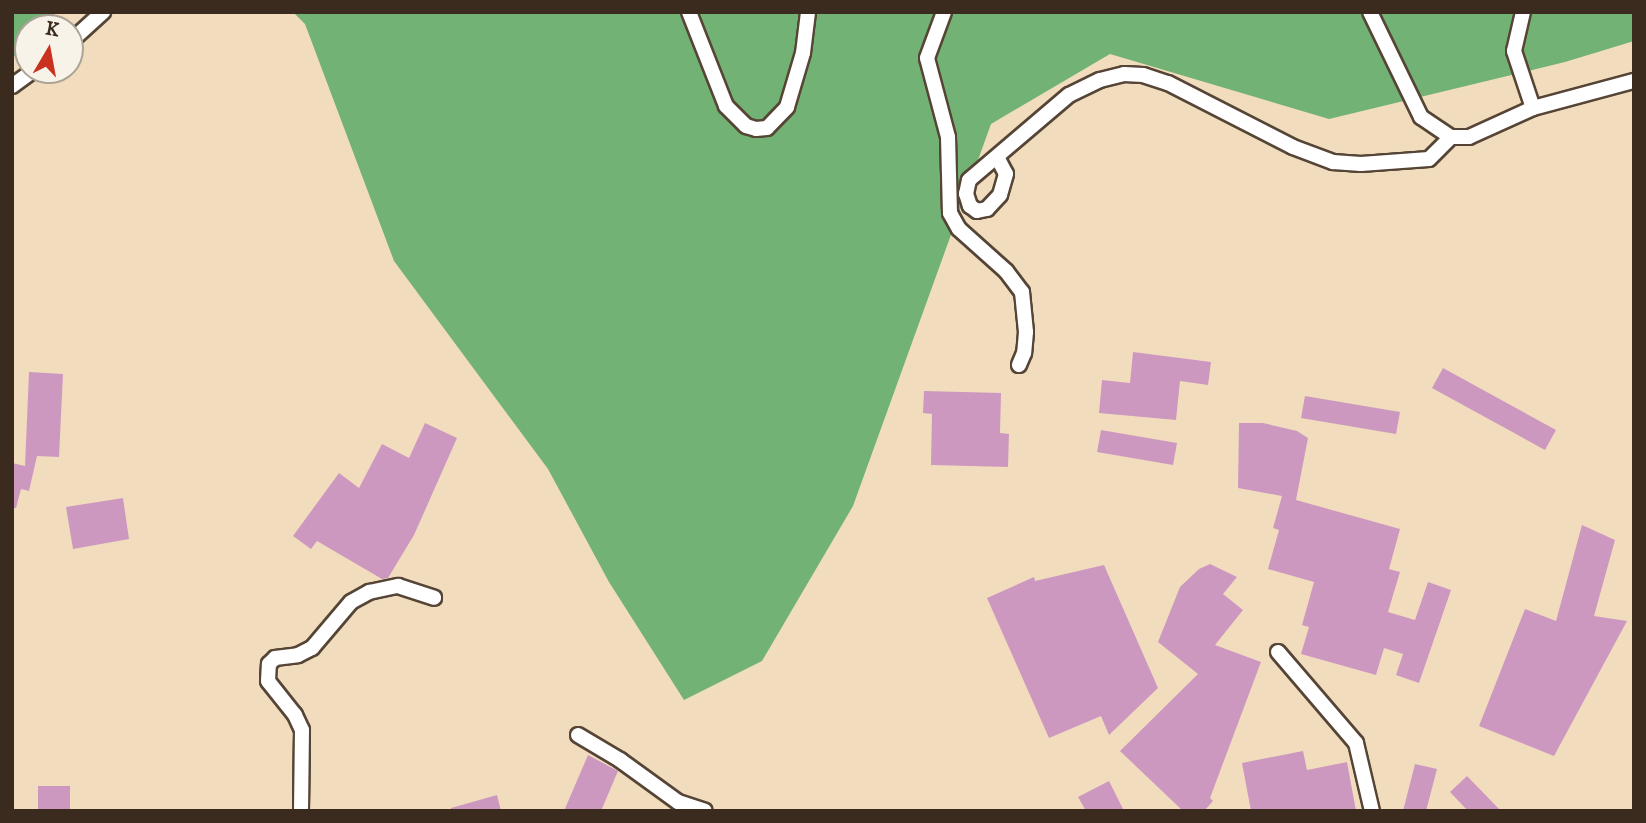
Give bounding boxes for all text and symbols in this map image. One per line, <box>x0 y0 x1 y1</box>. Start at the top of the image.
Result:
north arrow <box>14 14 84 84</box>
text: K <box>44 17 61 42</box>

